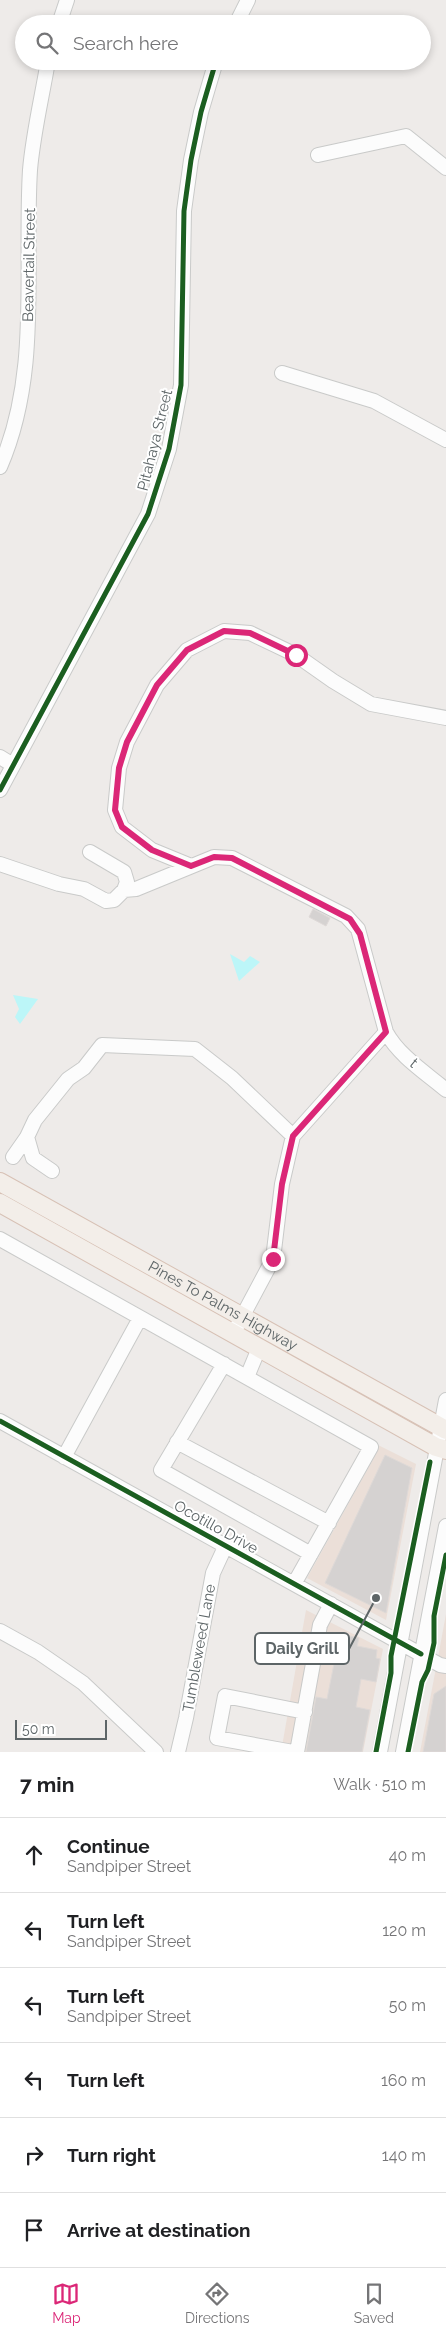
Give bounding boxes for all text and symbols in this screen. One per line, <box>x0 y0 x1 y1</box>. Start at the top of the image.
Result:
search box <box>15 15 431 70</box>
icon: search <box>33 29 61 57</box>
text: Search here <box>73 32 179 54</box>
street label: Beavertail Street <box>19 208 39 322</box>
street label: Pitahaya Street <box>134 387 176 493</box>
route start <box>285 644 308 667</box>
street label: t <box>406 1054 422 1072</box>
route end <box>262 1248 285 1271</box>
street label: Pines To Palms Highway <box>145 1257 301 1355</box>
street label: Ocotillo Drive <box>171 1497 261 1558</box>
street label: Tumbleweed Lane <box>179 1582 219 1713</box>
callout: Daily Grill <box>255 1633 349 1664</box>
text: Daily Grill <box>265 1639 340 1658</box>
scale bar <box>15 1717 108 1740</box>
text: 50 m <box>22 1721 55 1737</box>
text: 7 min <box>20 1772 74 1797</box>
text: Walk · 510 m <box>333 1775 426 1794</box>
text: Continue <box>67 1835 150 1857</box>
icon: ahead <box>20 1841 48 1869</box>
text: 40 m <box>389 1846 426 1865</box>
text: Sandpiper Street <box>67 1857 191 1876</box>
text: Turn left <box>67 1910 144 1932</box>
icon: left <box>20 1916 48 1944</box>
text: 120 m <box>382 1921 426 1940</box>
text: Sandpiper Street <box>67 1932 191 1951</box>
text: Turn left <box>67 1985 144 2007</box>
icon: left <box>20 1991 48 2019</box>
text: 50 m <box>389 1996 426 2015</box>
text: Sandpiper Street <box>67 2007 191 2026</box>
icon: left <box>20 2066 48 2094</box>
text: Turn left <box>67 2069 144 2091</box>
text: 160 m <box>381 2071 426 2090</box>
icon: right <box>20 2141 48 2169</box>
text: Turn right <box>67 2144 156 2166</box>
text: 140 m <box>382 2146 426 2165</box>
icon: arrive <box>20 2216 48 2244</box>
text: Arrive at destination <box>67 2219 251 2241</box>
tab: Map <box>52 2280 81 2326</box>
tab: Directions <box>185 2280 250 2326</box>
tab: Saved <box>354 2280 394 2326</box>

